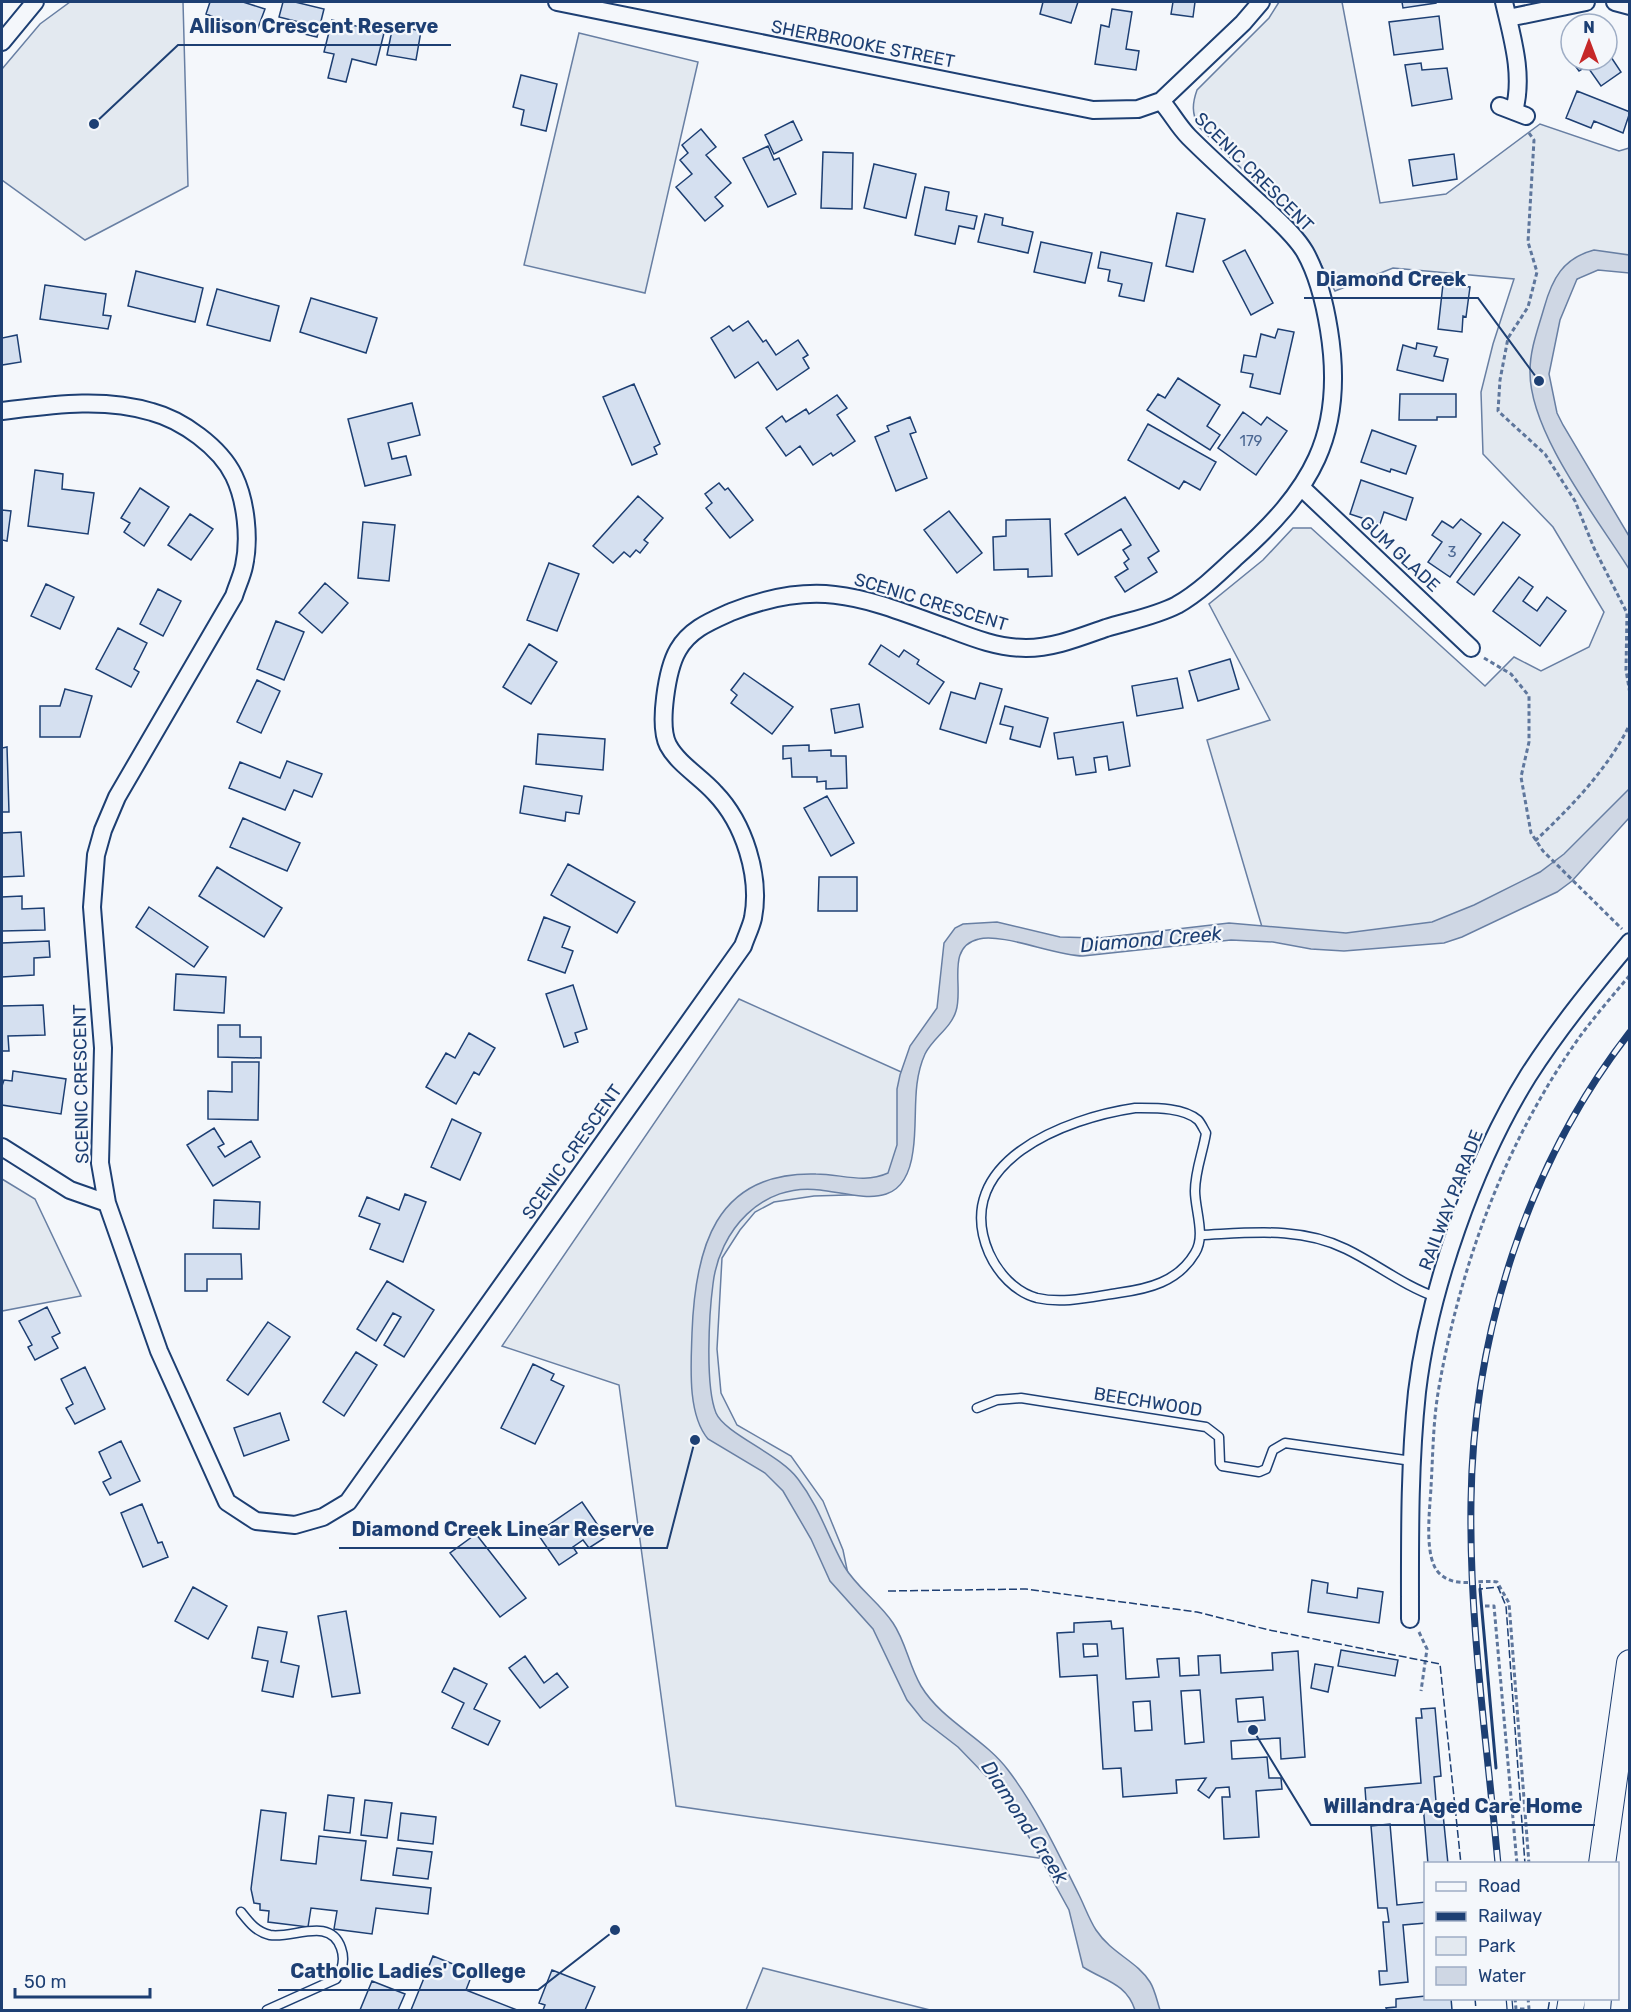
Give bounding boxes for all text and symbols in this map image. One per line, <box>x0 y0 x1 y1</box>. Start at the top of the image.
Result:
callout: Allison Crescent Reserve <box>178 7 451 45</box>
north arrow <box>1559 12 1619 72</box>
text: Allison Crescent Reserve <box>190 14 439 38</box>
street label: SHERBROOKE STREET <box>769 15 957 73</box>
text: N <box>1583 18 1595 37</box>
street label: SCENIC CRESCENT <box>1190 108 1318 236</box>
callout: Diamond Creek <box>1304 260 1478 298</box>
text: Diamond Creek <box>1316 267 1467 291</box>
house number: 179 <box>1239 432 1263 450</box>
street label: GUM GLADE <box>1355 511 1445 597</box>
house number: 3 <box>1447 543 1457 561</box>
street label: SCENIC CRESCENT <box>851 568 1011 636</box>
water label: Diamond Creek <box>1079 921 1223 957</box>
street label: SCENIC CRESCENT <box>69 1004 93 1164</box>
street label: SCENIC CRESCENT <box>517 1080 627 1224</box>
street label: RAILWAY PARADE <box>1414 1127 1488 1273</box>
street label: BEECHWOOD <box>1092 1383 1204 1421</box>
callout: Diamond Creek Linear Reserve <box>339 1510 667 1548</box>
text: Diamond Creek Linear Reserve <box>352 1517 655 1541</box>
water label: Diamond Creek <box>976 1756 1074 1889</box>
callout: Willandra Aged Care Home <box>1311 1787 1595 1825</box>
text: Willandra Aged Care Home <box>1323 1794 1583 1818</box>
legend <box>1424 1862 1619 2000</box>
text: Road <box>1478 1875 1521 1897</box>
text: Railway <box>1478 1905 1542 1927</box>
text: Park <box>1478 1935 1516 1957</box>
callout: Catholic Ladies' College <box>278 1952 538 1990</box>
text: Catholic Ladies' College <box>290 1959 526 1983</box>
scale bar <box>15 1961 150 1999</box>
text: Water <box>1478 1965 1526 1987</box>
text: 50 m <box>24 1971 67 1993</box>

